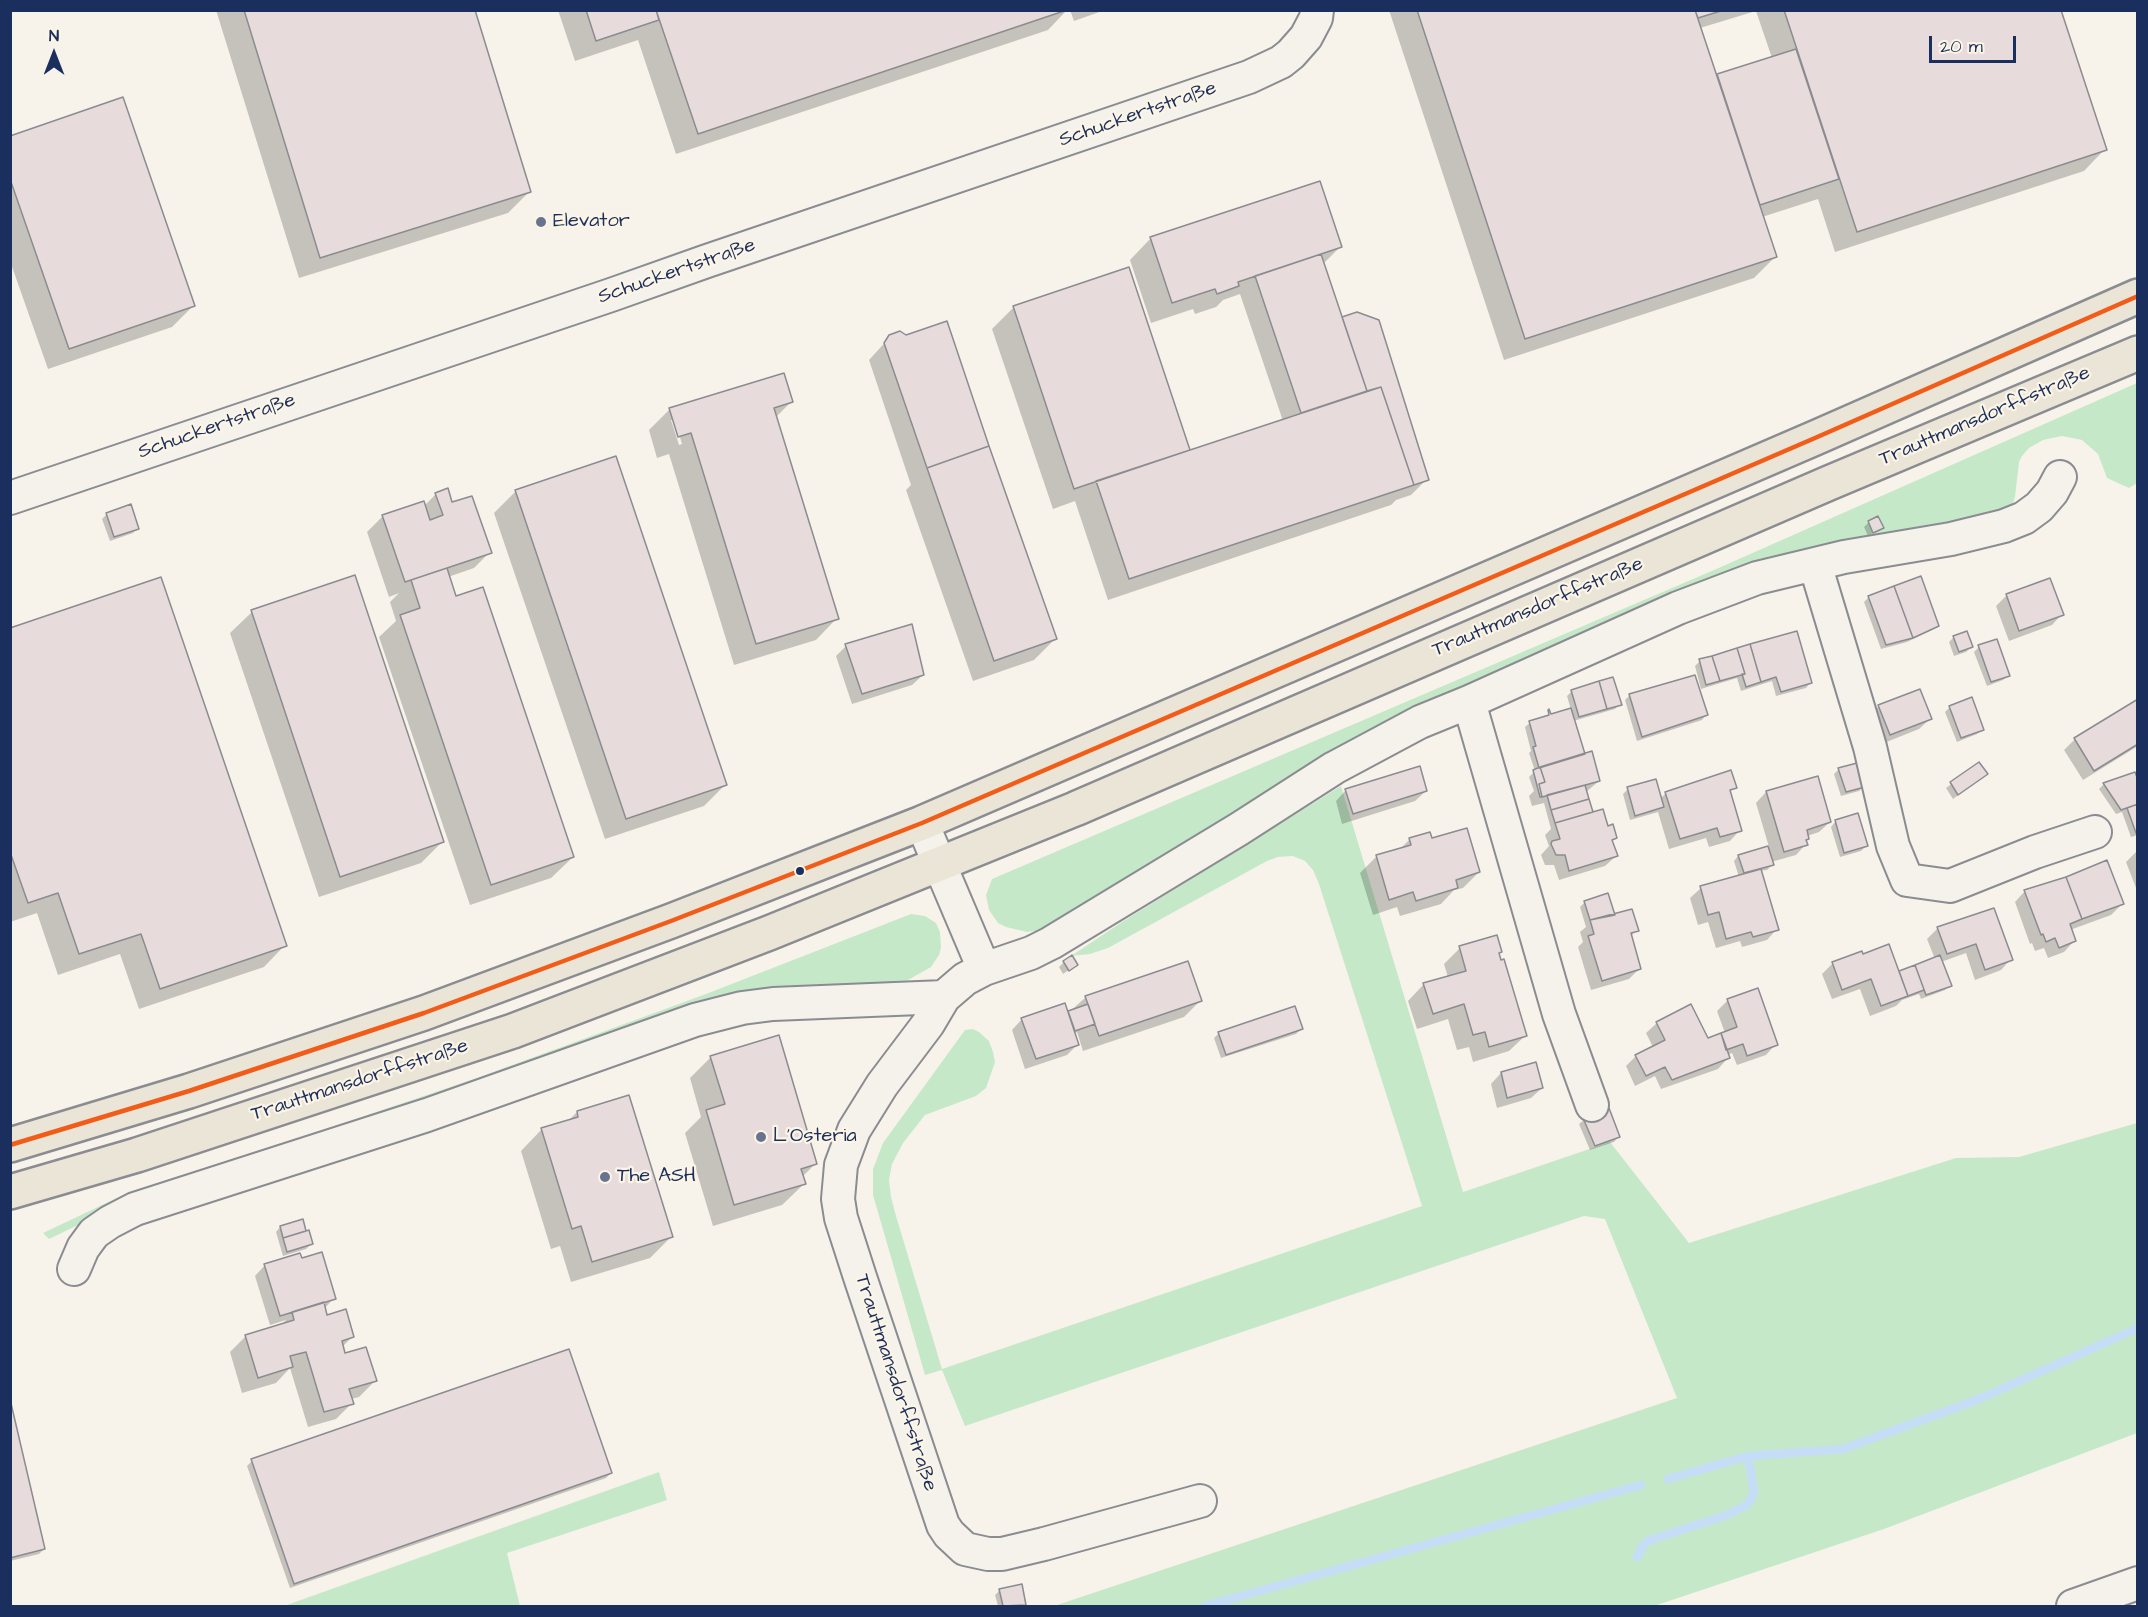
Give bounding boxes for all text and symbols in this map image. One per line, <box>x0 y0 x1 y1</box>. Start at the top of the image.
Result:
north arrow <box>24 24 84 84</box>
scale bar <box>1932 24 2019 62</box>
text: N <box>49 25 59 47</box>
text: 20 m <box>1940 34 1983 59</box>
street label: Schuckertstraße <box>1056 77 1220 153</box>
place label: Elevator <box>553 210 630 234</box>
marker: Elevator <box>534 215 548 229</box>
street label: Schuckertstraße <box>595 234 759 310</box>
street label: Trauttmansdorffstraße <box>1876 362 2094 472</box>
street label: Schuckertstraße <box>135 389 299 465</box>
street label: Trauttmansdorffstraße <box>1429 553 1647 663</box>
unlabelled marker <box>794 865 806 877</box>
street label: Trauttmansdorffstraße <box>249 1035 471 1127</box>
place label: L'Osteria <box>773 1125 857 1149</box>
marker: L'Osteria <box>754 1130 768 1144</box>
place label: The ASH <box>617 1165 696 1189</box>
marker: The ASH <box>598 1170 612 1184</box>
street label: Trauttmansdorffstraße <box>849 1272 941 1494</box>

